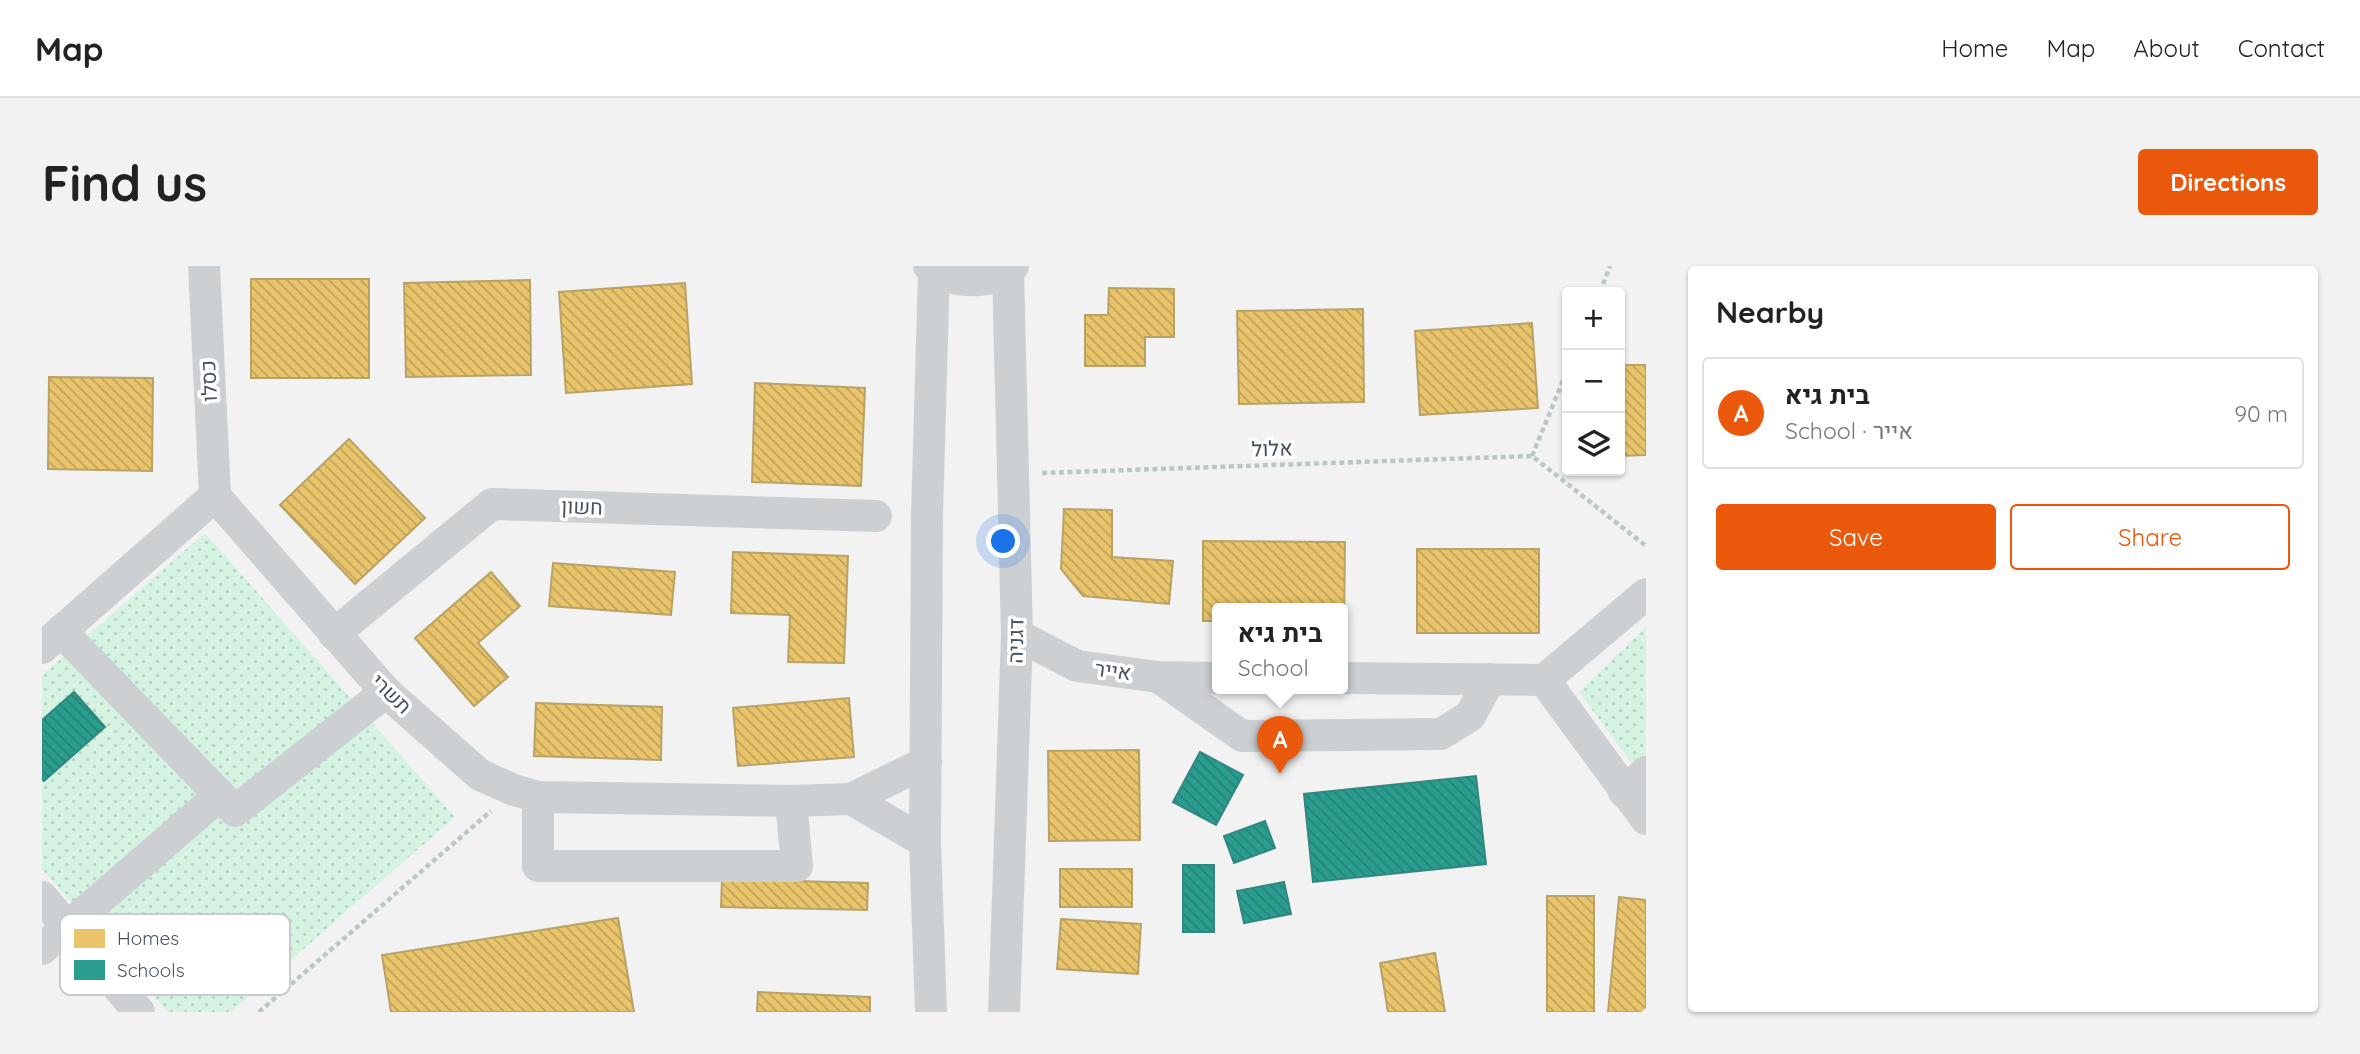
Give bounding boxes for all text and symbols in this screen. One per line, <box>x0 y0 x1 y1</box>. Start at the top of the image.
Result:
text: Map <box>35 28 103 69</box>
text: Home <box>1941 33 2008 63</box>
text: Map <box>2046 33 2095 63</box>
text: About <box>2133 33 2200 63</box>
text: Contact <box>2238 33 2325 63</box>
button: Directions <box>2138 149 2318 215</box>
text: Find us <box>42 152 207 213</box>
map controls <box>1562 287 1625 476</box>
button: + <box>1562 287 1625 350</box>
text: Nearby <box>1716 293 1824 331</box>
button: − <box>1562 350 1625 413</box>
street label: כסלו <box>194 360 222 403</box>
text: בית גיא <box>1785 378 1870 411</box>
text: A <box>1734 399 1748 428</box>
text: 90 m <box>2234 399 2288 428</box>
button: layers <box>1562 413 1625 476</box>
text: School · אייר <box>1785 416 1913 445</box>
street label: אלול <box>1251 434 1293 462</box>
street label: חשון <box>561 492 603 520</box>
button: Save <box>1716 504 1996 570</box>
button: Share <box>2010 504 2290 570</box>
your location <box>986 524 1020 558</box>
popup <box>1212 603 1348 694</box>
text: בית גיא <box>1238 616 1322 649</box>
street label: דגניה <box>1002 618 1028 664</box>
text: School <box>1238 653 1309 682</box>
street label: אייר <box>1093 655 1133 685</box>
street label: תשרי <box>366 668 417 719</box>
pin: A <box>1257 716 1303 774</box>
legend <box>60 914 290 995</box>
text: Homes <box>117 926 179 950</box>
text: Schools <box>117 958 185 982</box>

